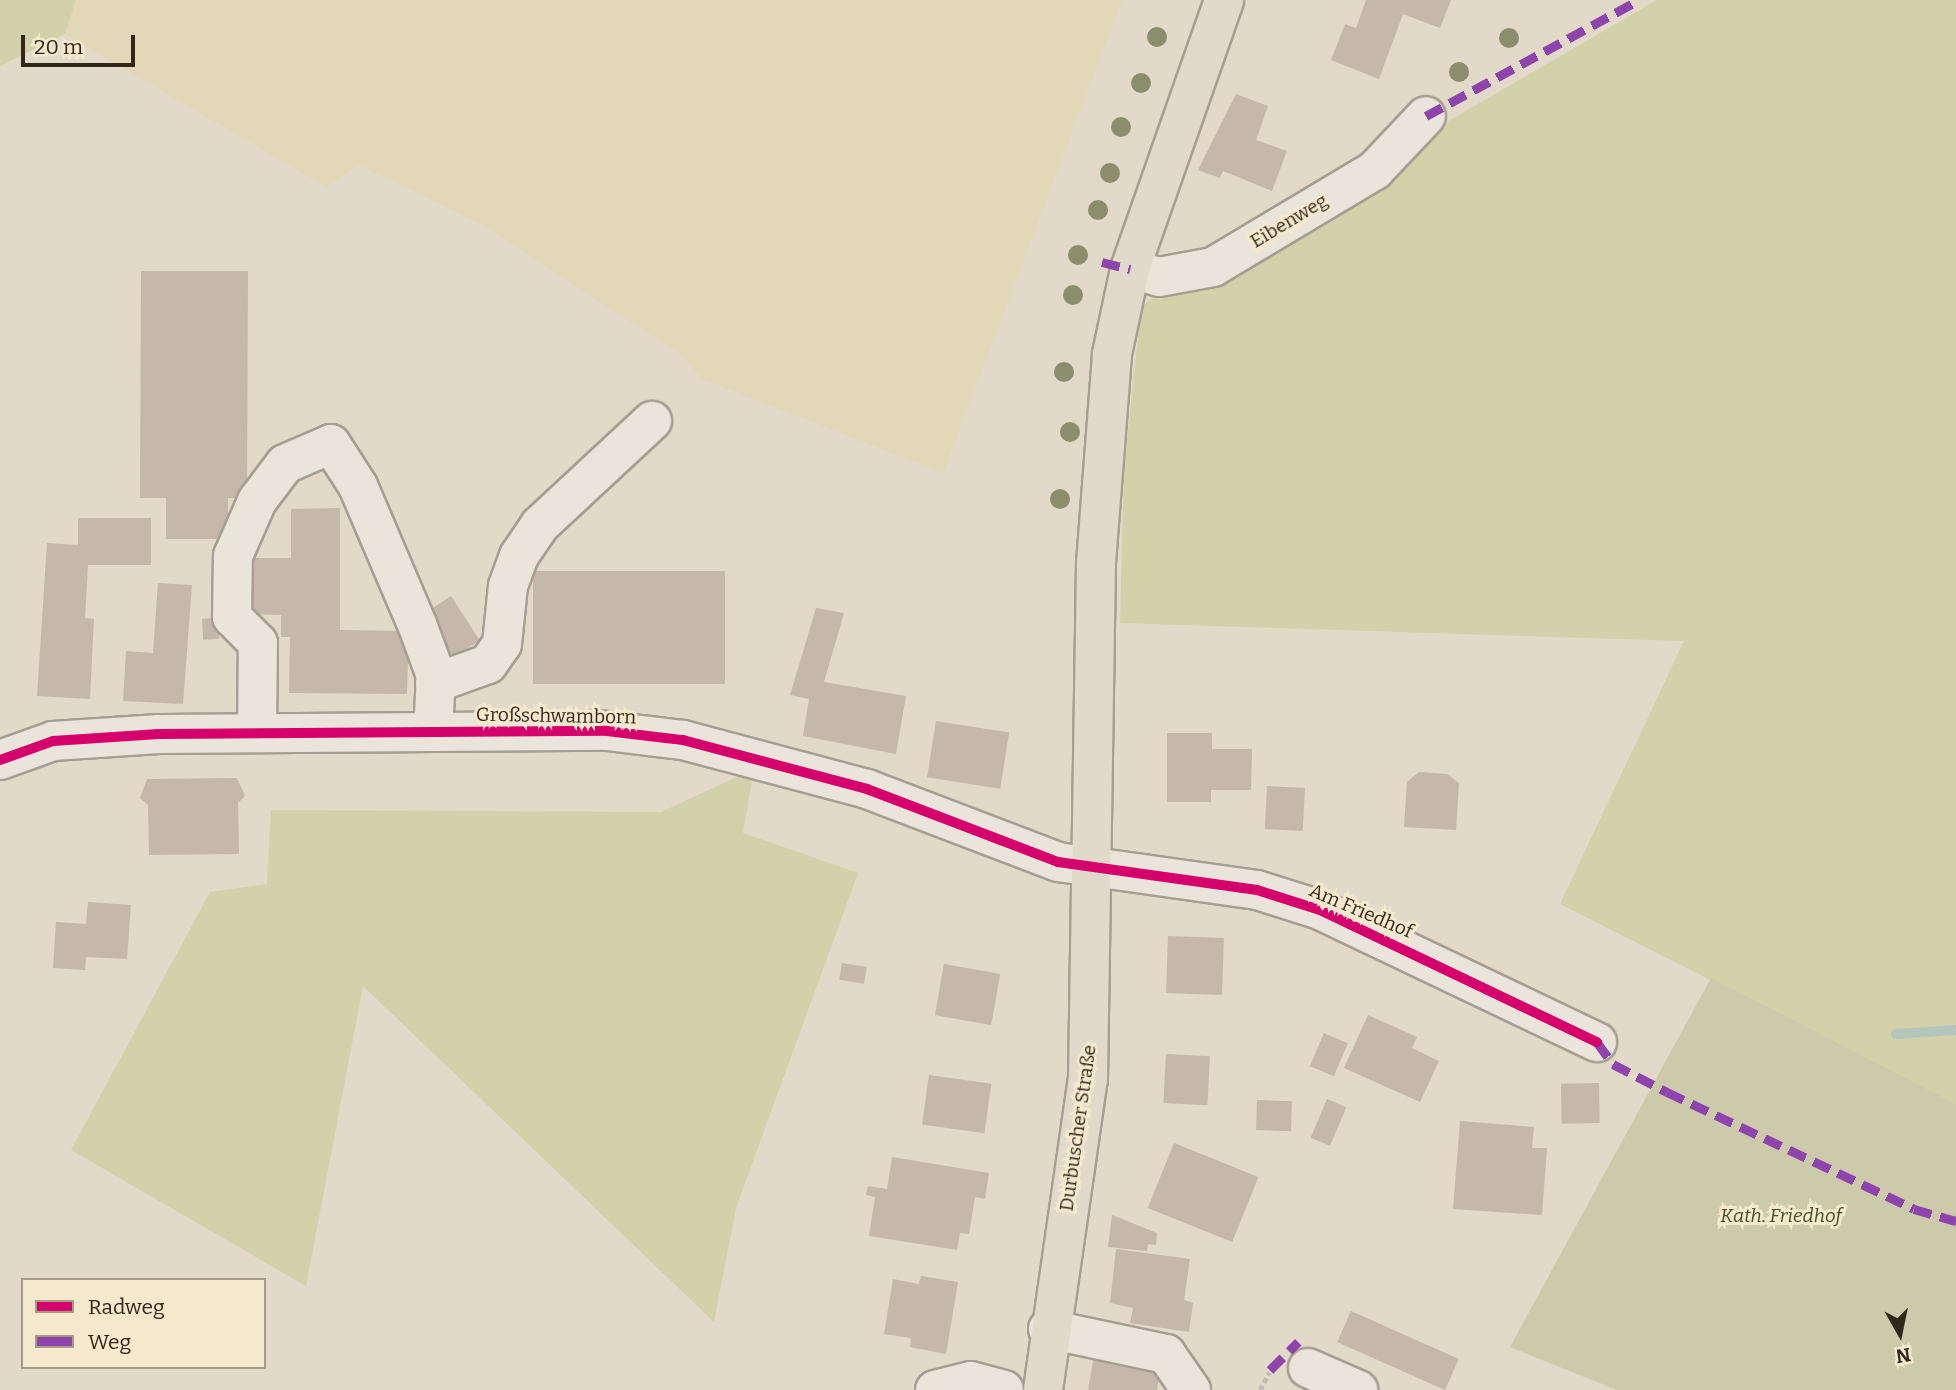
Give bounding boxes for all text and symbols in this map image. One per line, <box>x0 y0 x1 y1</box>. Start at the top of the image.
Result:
scale bar <box>24 21 138 65</box>
text: 20 m <box>34 34 83 60</box>
street label: Eibenweg <box>1246 189 1332 253</box>
street label: Großschwamborn <box>476 703 636 729</box>
street label: Am Friedhof <box>1306 879 1416 943</box>
street label: Durbuscher Straße <box>1055 1043 1101 1213</box>
park label: Kath. Friedhof <box>1720 1205 1842 1227</box>
legend <box>21 1278 266 1369</box>
text: Radweg <box>88 1294 165 1320</box>
north arrow <box>1865 1299 1935 1369</box>
text: Weg <box>88 1329 131 1355</box>
text: N <box>1894 1343 1912 1368</box>

